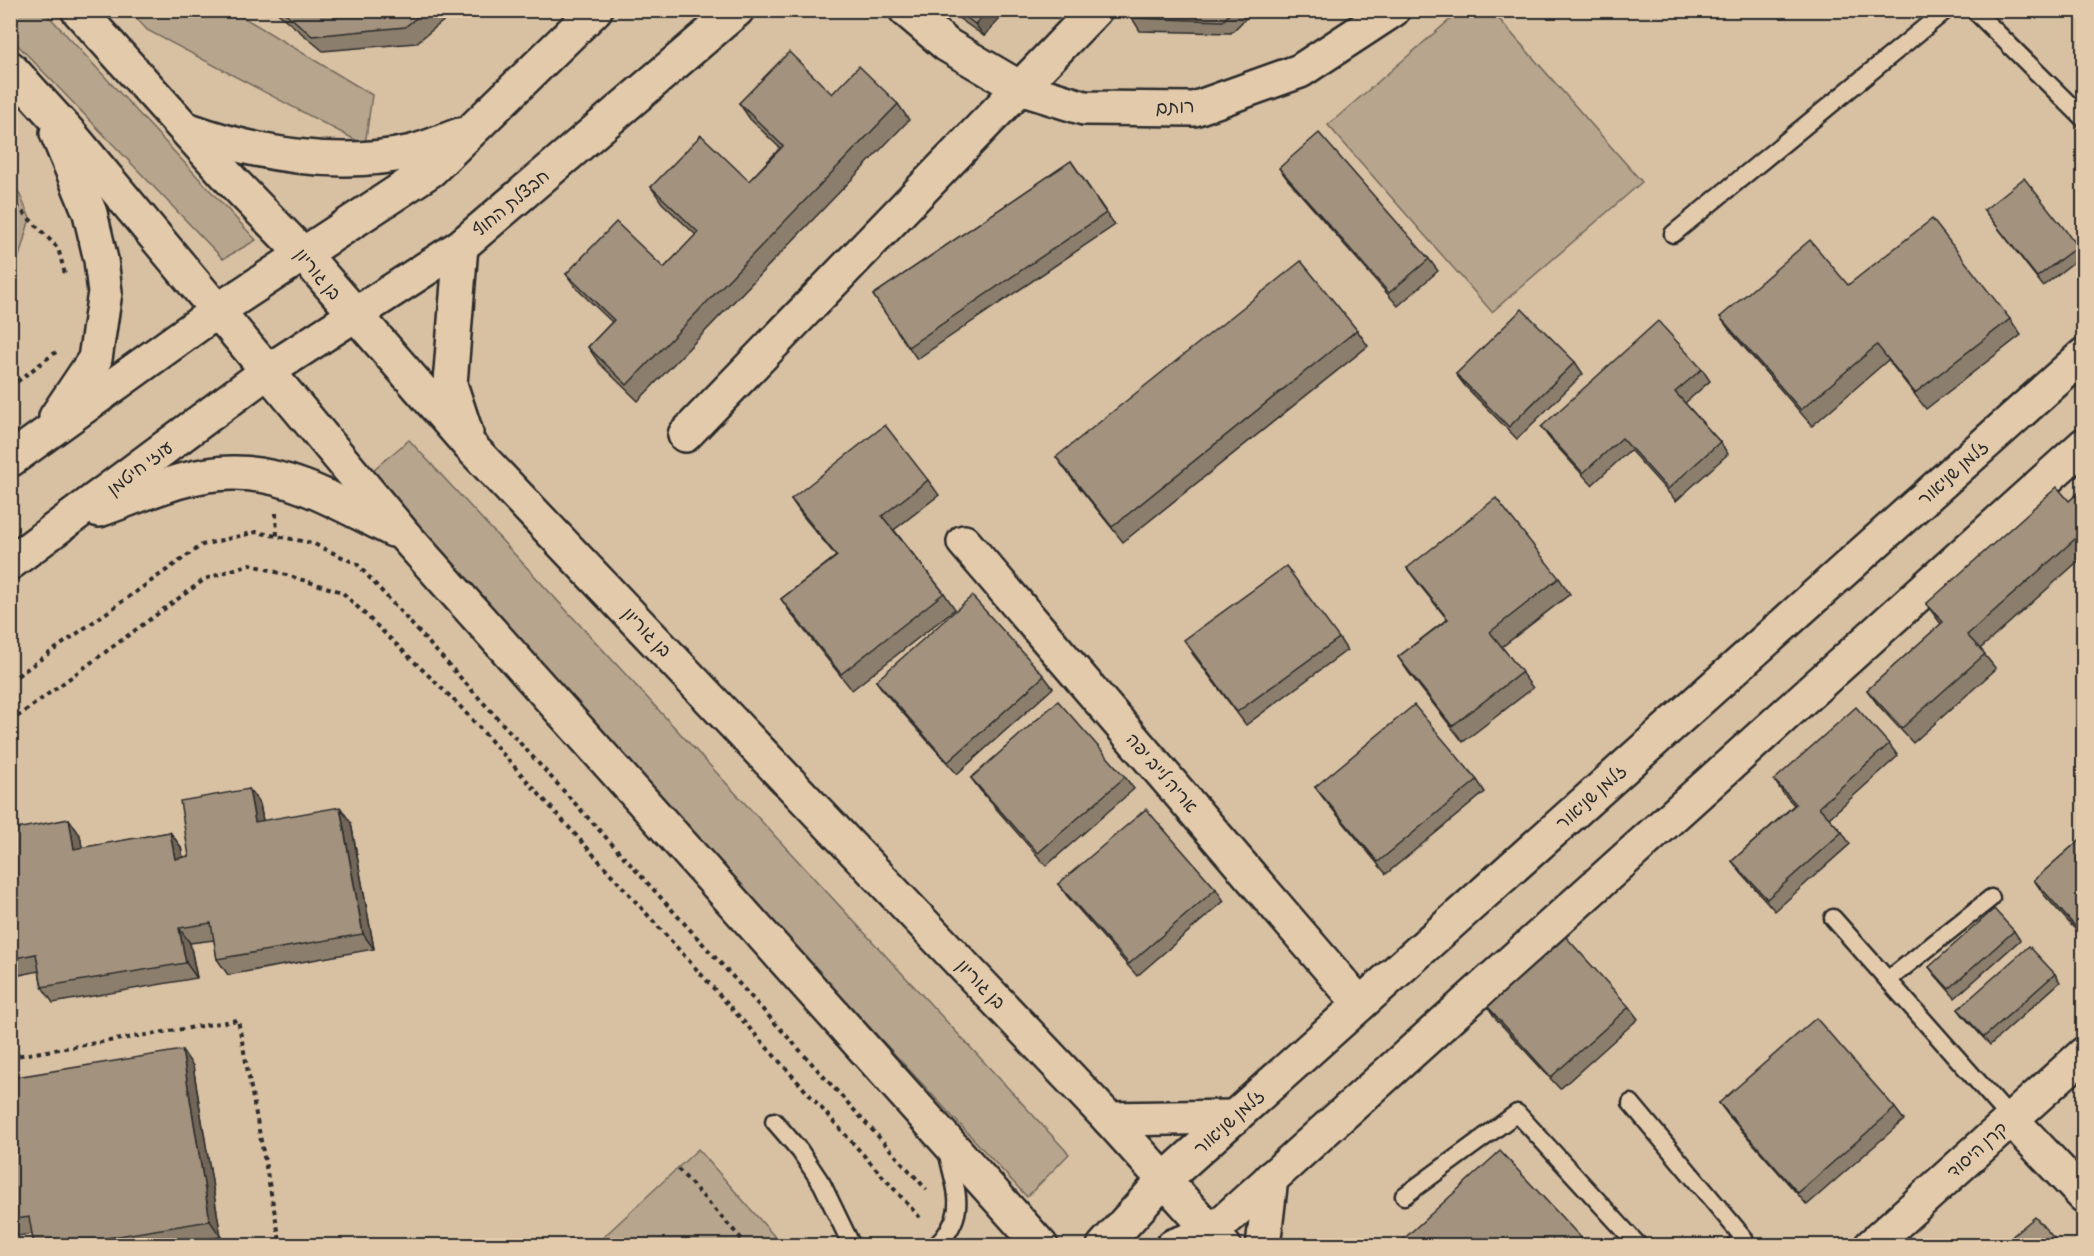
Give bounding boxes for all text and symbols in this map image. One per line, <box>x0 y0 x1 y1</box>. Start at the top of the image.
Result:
street label: רותם <box>1155 95 1195 119</box>
street label: חבצלת החוף <box>468 165 554 241</box>
street label: בן גוריון <box>290 244 346 304</box>
street label: עוזי חיטמן <box>103 436 177 500</box>
street label: זלמן שניאור <box>1913 436 1993 510</box>
street label: בן גוריון <box>618 603 676 661</box>
street label: אריה לייב יפה <box>1121 729 1203 817</box>
street label: זלמן שניאור <box>1551 760 1631 834</box>
street label: בן גוריון <box>952 955 1010 1013</box>
street label: זלמן שניאור <box>1189 1085 1269 1159</box>
street label: קרן היסוד <box>1942 1117 2012 1183</box>

